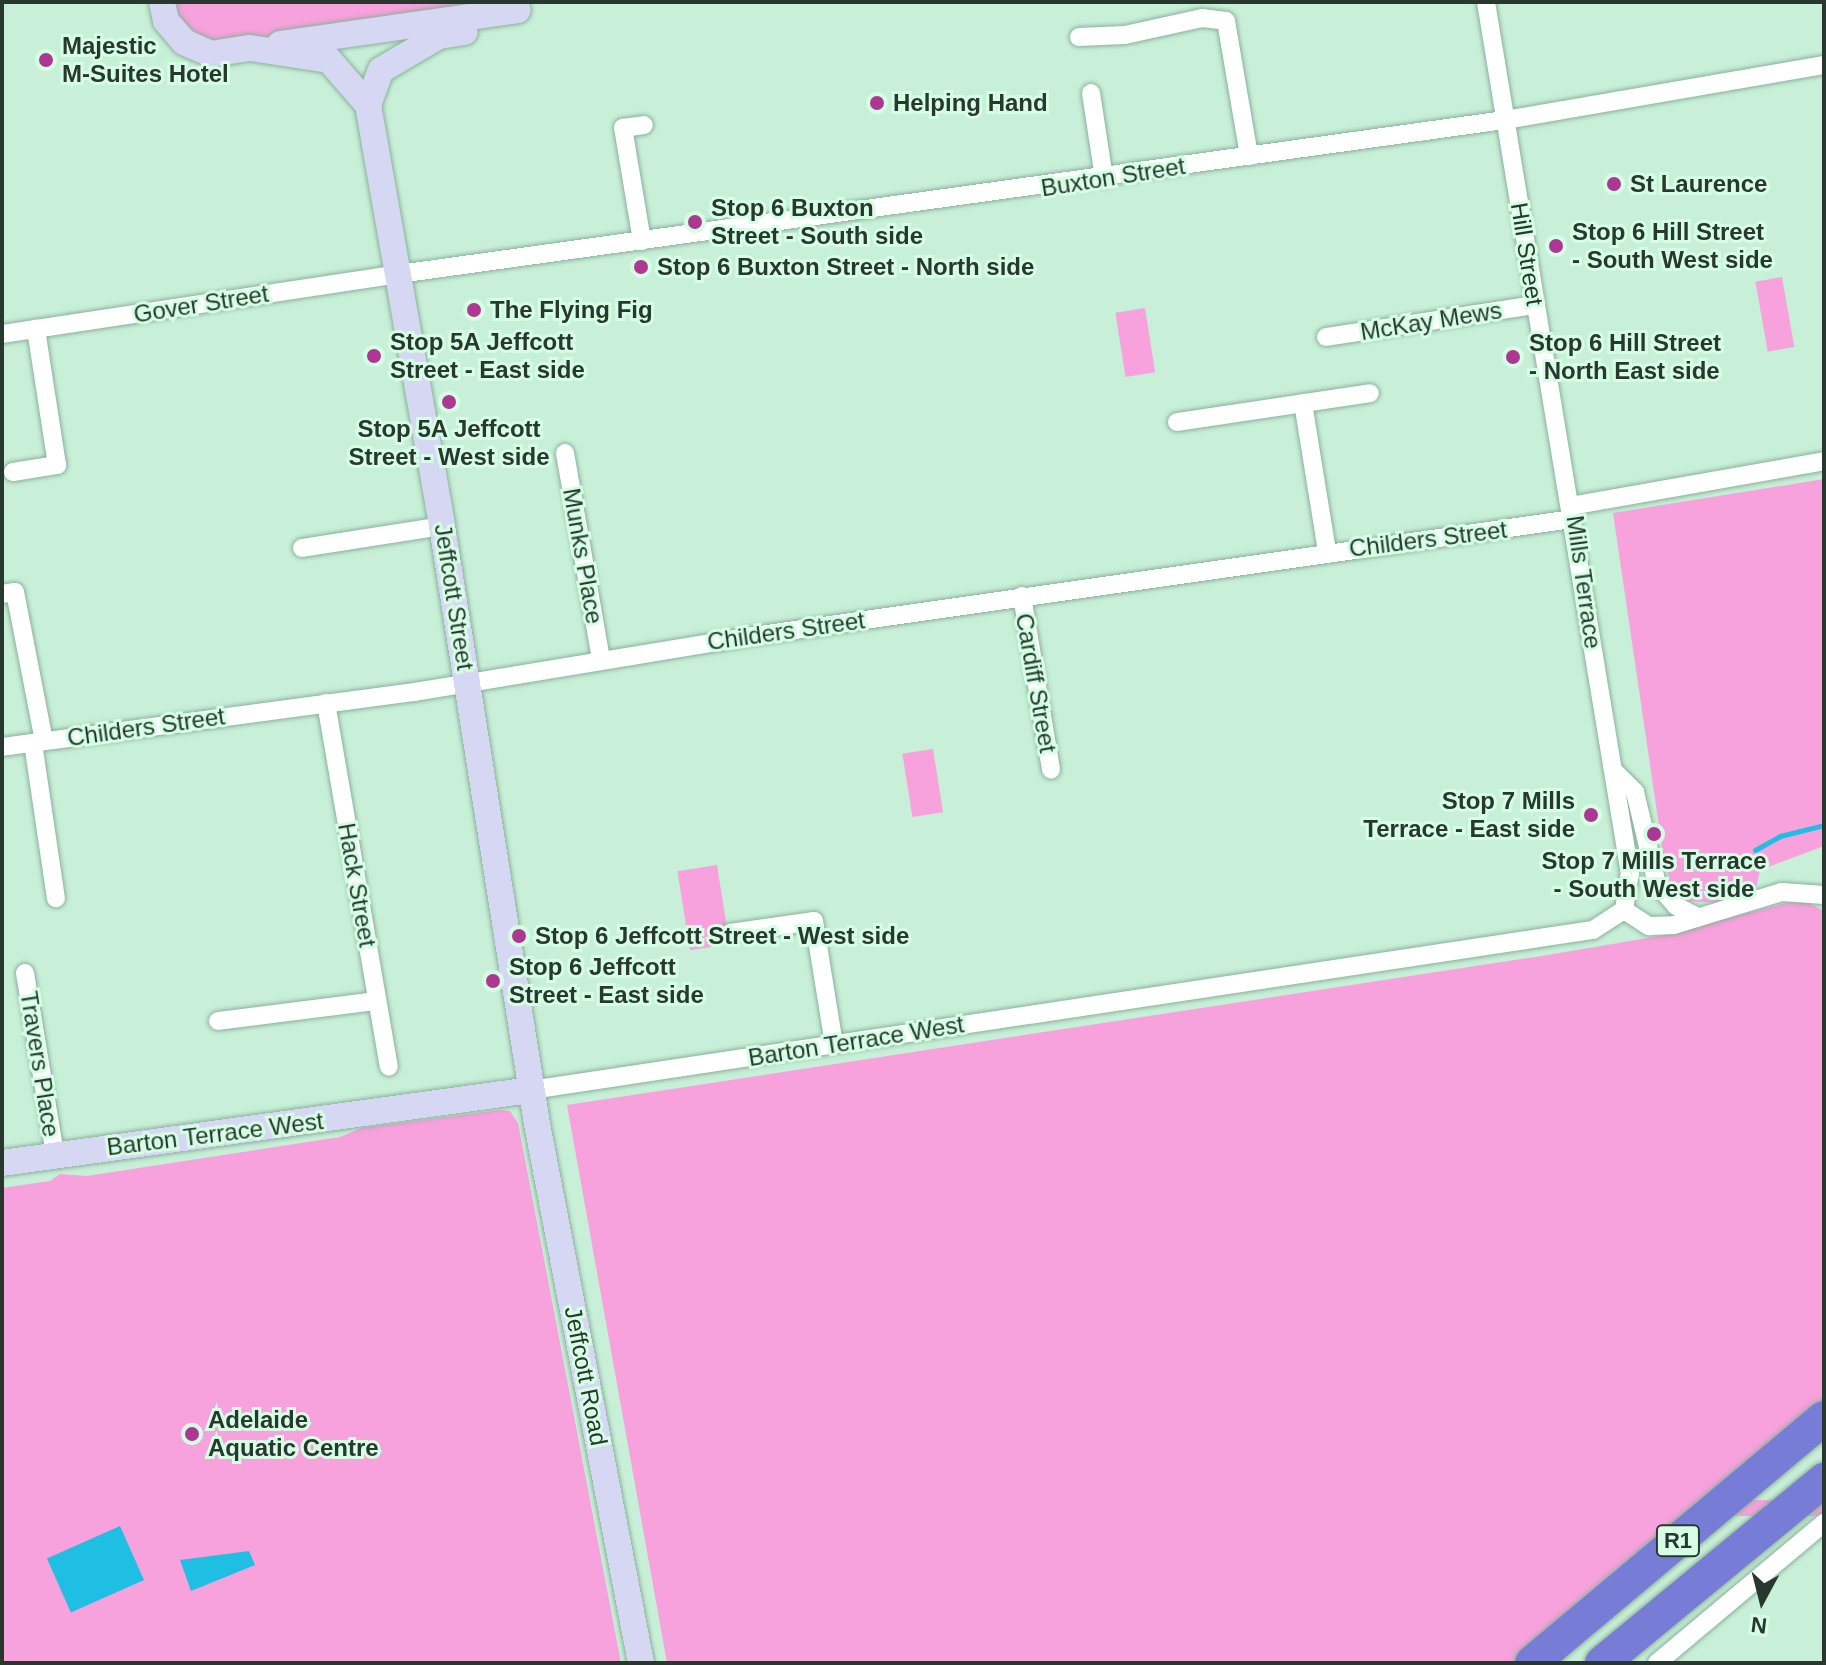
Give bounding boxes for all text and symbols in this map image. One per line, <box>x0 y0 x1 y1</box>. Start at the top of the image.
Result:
place label: Majestic M-Suites Hotel <box>62 32 229 88</box>
marker: Majestic M-Suites Hotel <box>37 51 55 69</box>
place label: Helping Hand <box>893 89 1048 117</box>
marker: Helping Hand <box>868 94 886 112</box>
street label: Buxton Street <box>1039 151 1187 203</box>
place label: St Laurence <box>1630 170 1767 198</box>
marker: St Laurence <box>1605 175 1623 193</box>
place label: Stop 6 Buxton Street - South side <box>711 194 923 250</box>
street label: Hill Street <box>1505 200 1549 308</box>
marker: Stop 6 Buxton Street - South side <box>686 213 704 231</box>
place label: Stop 6 Hill Street - South West side <box>1572 218 1773 274</box>
marker: Stop 6 Hill Street - South West side <box>1547 237 1565 255</box>
place label: Stop 6 Buxton Street - North side <box>657 253 1034 281</box>
marker: Stop 6 Buxton Street - North side <box>632 258 650 276</box>
street label: Gover Street <box>132 279 270 329</box>
place label: The Flying Fig <box>490 296 653 324</box>
street label: McKay Mews <box>1358 296 1504 346</box>
marker: The Flying Fig <box>465 301 483 319</box>
place label: Stop 5A Jeffcott Street - East side <box>390 328 585 384</box>
place label: Stop 6 Hill Street - North East side <box>1529 329 1721 385</box>
marker: Stop 5A Jeffcott Street - East side <box>365 347 383 365</box>
marker: Stop 6 Hill Street - North East side <box>1504 348 1522 366</box>
marker: Stop 5A Jeffcott Street - West side <box>440 393 458 411</box>
place label: Stop 5A Jeffcott Street - West side <box>349 415 549 471</box>
street label: Munks Place <box>557 486 609 626</box>
street label: Mills Terrace <box>1560 513 1608 651</box>
street label: Childers Street <box>1347 515 1509 563</box>
street label: Jeffcott Street <box>428 522 480 672</box>
street label: Childers Street <box>705 606 867 656</box>
street label: Cardiff Street <box>1010 611 1062 755</box>
street label: Childers Street <box>65 702 227 752</box>
place label: Stop 7 Mills Terrace - East side <box>1363 787 1575 843</box>
marker: Stop 7 Mills Terrace - East side <box>1582 806 1600 824</box>
street label: Hack Street <box>332 821 382 949</box>
marker: Stop 7 Mills Terrace - South West side <box>1645 825 1663 843</box>
place label: Stop 7 Mills Terrace - South West side <box>1542 847 1766 903</box>
place label: Stop 6 Jeffcott Street - West side <box>535 922 909 950</box>
marker: Stop 6 Jeffcott Street - West side <box>510 927 528 945</box>
place label: Stop 6 Jeffcott Street - East side <box>509 953 704 1009</box>
marker: Stop 6 Jeffcott Street - East side <box>484 972 502 990</box>
street label: Travers Place <box>14 989 66 1139</box>
street label: Barton Terrace West <box>746 1010 966 1072</box>
street label: Barton Terrace West <box>105 1106 325 1162</box>
street label: Jeffcott Road <box>558 1304 614 1448</box>
place label: Adelaide Aquatic Centre <box>208 1406 379 1462</box>
marker: Adelaide Aquatic Centre <box>183 1425 201 1443</box>
road number: R1 <box>1654 1523 1702 1559</box>
north arrow <box>1722 1561 1802 1641</box>
text: N <box>1750 1612 1768 1639</box>

